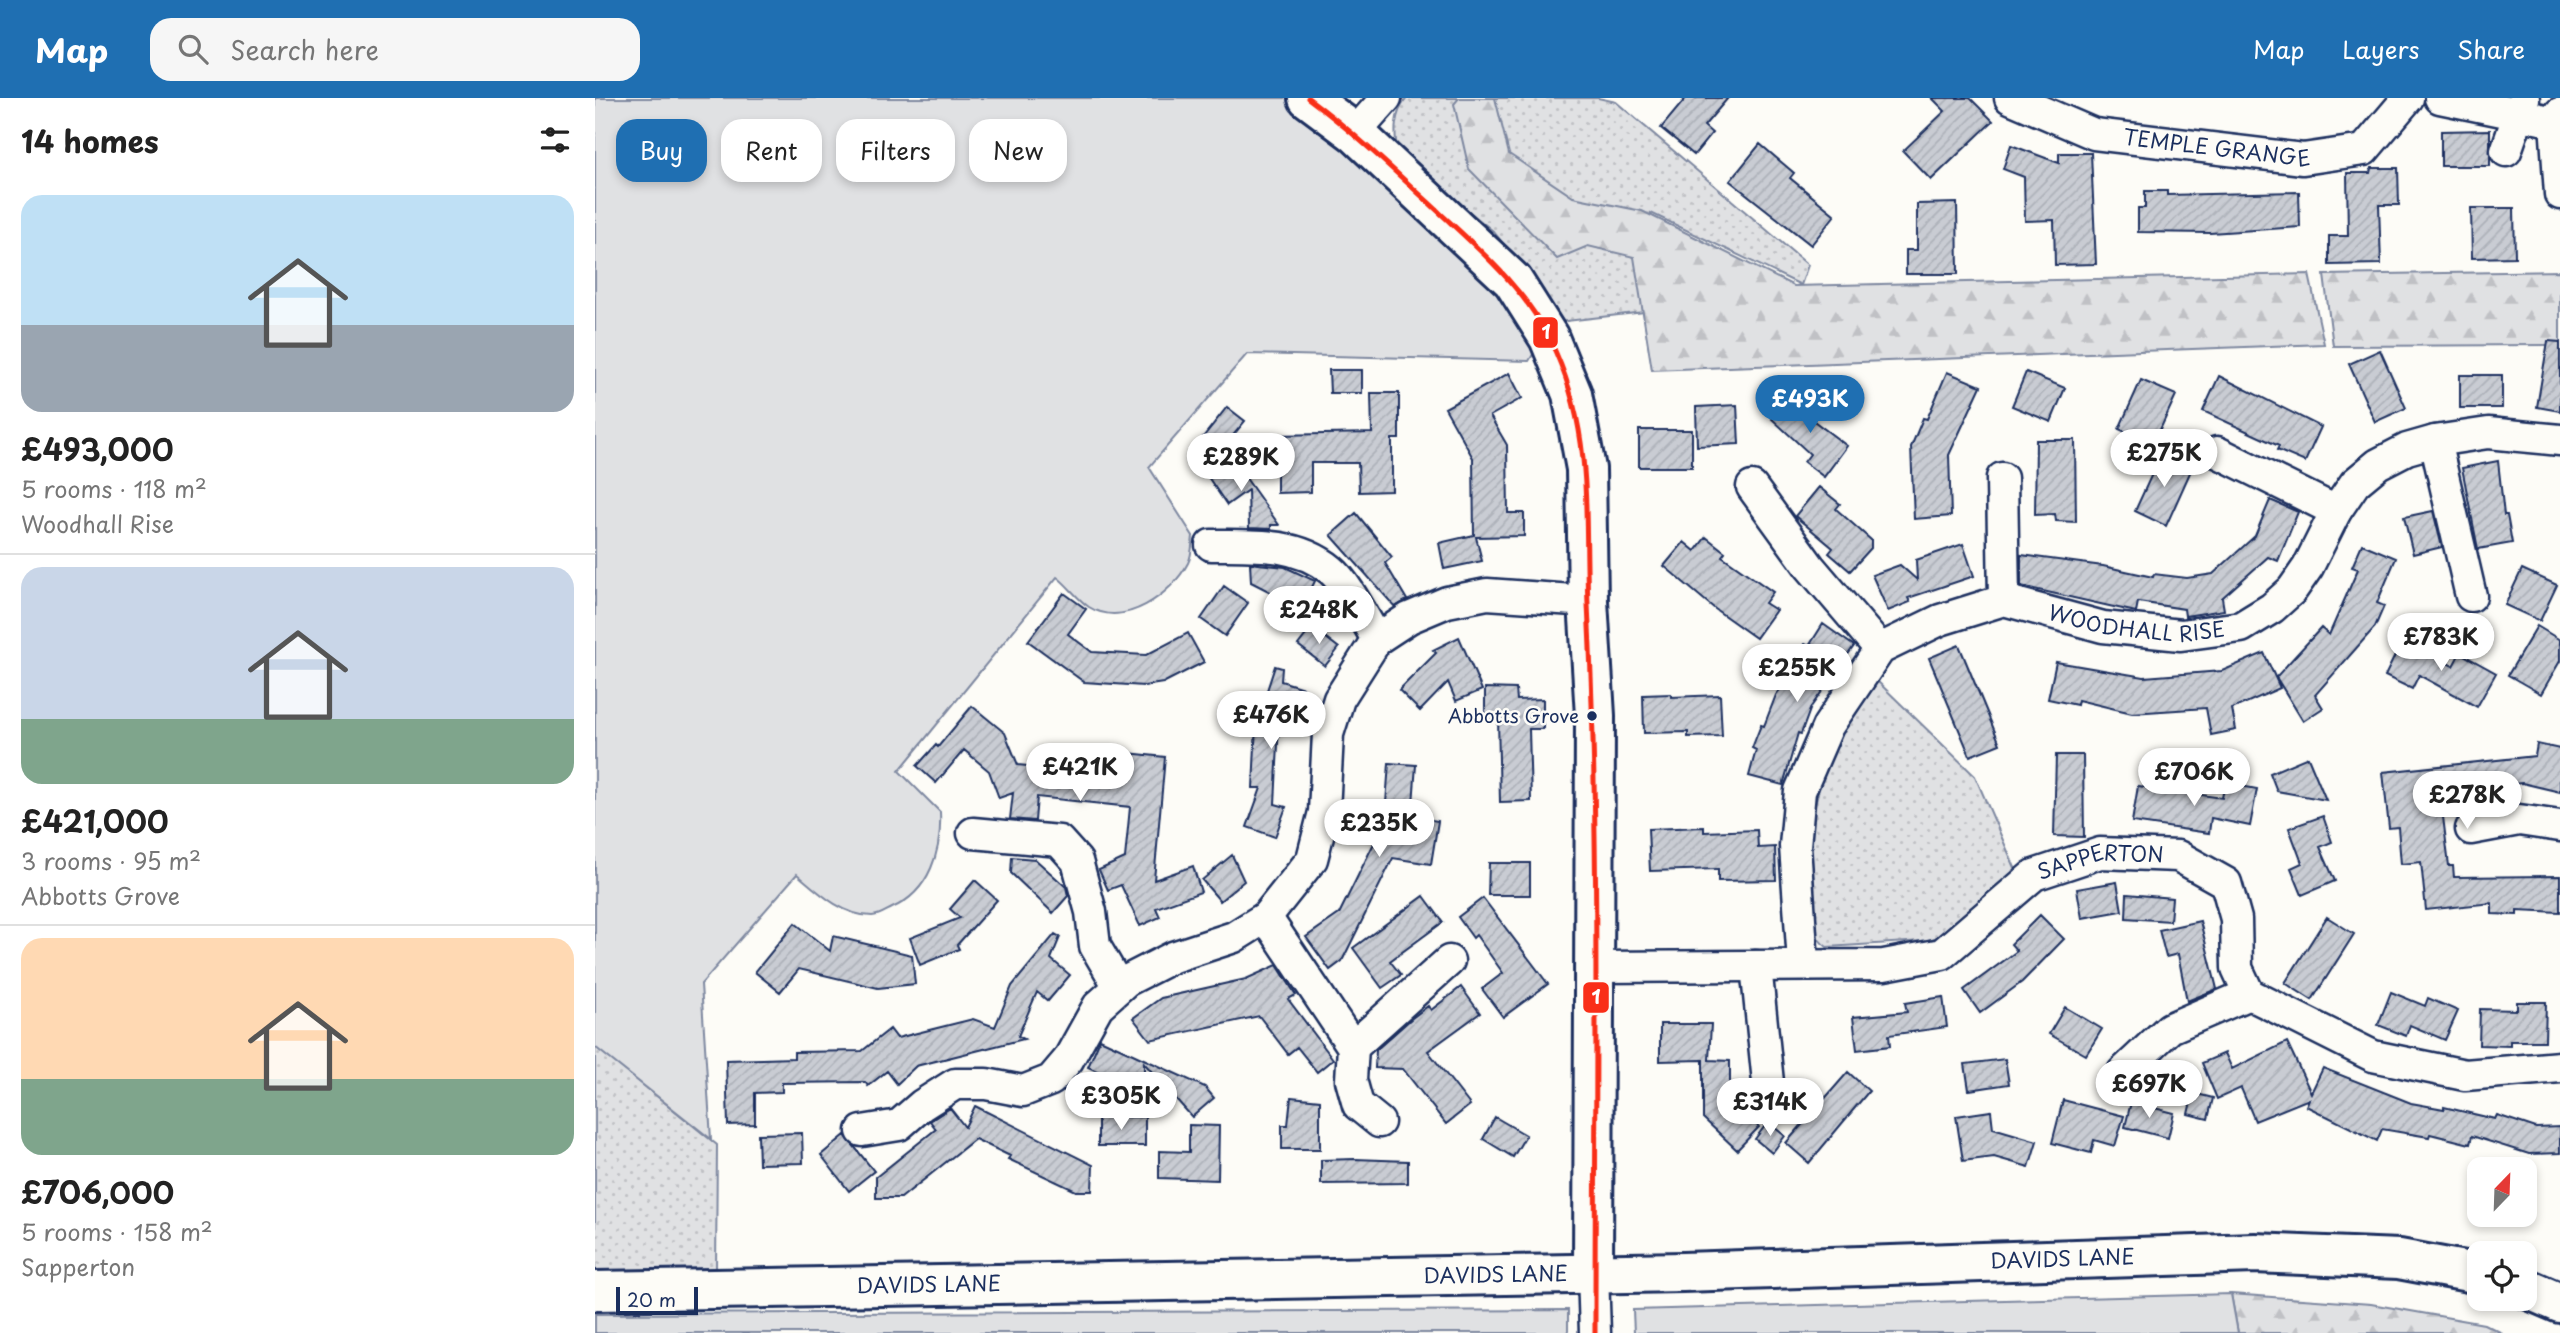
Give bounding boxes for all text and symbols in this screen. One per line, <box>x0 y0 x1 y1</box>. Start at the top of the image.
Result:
search box <box>150 18 640 81</box>
text: Map <box>35 24 108 74</box>
icon: search <box>174 30 212 68</box>
text: Search here <box>230 30 379 69</box>
text: Map <box>2253 31 2304 67</box>
text: Layers <box>2342 31 2419 67</box>
text: Share <box>2457 31 2525 67</box>
text: 14 homes <box>21 118 159 163</box>
chip: Buy <box>616 119 707 182</box>
chip: Rent <box>721 119 822 182</box>
chip: Filters <box>836 119 955 182</box>
chip: New <box>969 119 1067 182</box>
street label: TEMPLE GRANGE <box>2122 120 2312 174</box>
icon: filters <box>536 121 574 159</box>
icon: home <box>235 240 361 366</box>
line badge: 1 <box>1532 316 1559 349</box>
text: 1 <box>1541 317 1551 345</box>
pin: £493K <box>1761 376 1859 435</box>
text: £493K <box>1771 380 1849 415</box>
text: £493,000 <box>21 426 173 471</box>
pin: £275K <box>2115 430 2213 489</box>
pin: £289K <box>1192 434 1290 493</box>
text: £275K <box>2126 434 2202 469</box>
text: £289K <box>1203 438 1279 473</box>
text: 5 rooms · 118 m² <box>21 471 207 506</box>
text: Woodhall Rise <box>21 506 174 541</box>
pin: £248K <box>1270 587 1368 646</box>
text: £248K <box>1280 591 1358 626</box>
street label: WOODHALL RISE <box>2045 595 2227 649</box>
icon: home <box>235 612 361 738</box>
pin: £783K <box>2392 614 2490 673</box>
text: £783K <box>2403 618 2479 653</box>
pin: £255K <box>1748 644 1846 704</box>
text: £255K <box>1758 649 1836 684</box>
pin: £476K <box>1222 692 1320 751</box>
text: £476K <box>1233 696 1309 731</box>
place label: Abbotts Grove <box>1448 701 1579 729</box>
marker: Abbotts Grove <box>1585 709 1599 723</box>
pin: £421K <box>1031 744 1129 803</box>
text: £421K <box>1042 748 1118 783</box>
pin: £706K <box>2145 748 2243 808</box>
text: £706K <box>2154 753 2234 788</box>
pin: £278K <box>2418 772 2516 831</box>
text: £278K <box>2429 776 2505 811</box>
text: £421,000 <box>21 798 169 843</box>
pin: £235K <box>1330 800 1428 859</box>
text: £235K <box>1340 804 1418 839</box>
street label: SAPPERTON <box>2032 835 2164 887</box>
text: 3 rooms · 95 m² <box>21 843 201 878</box>
text: Abbotts Grove <box>21 878 180 913</box>
line badge: 1 <box>1582 981 1610 1014</box>
text: 1 <box>1591 982 1601 1010</box>
icon: home <box>235 983 361 1109</box>
pin: £697K <box>2100 1060 2198 1120</box>
text: £697K <box>2112 1065 2186 1100</box>
pin: £305K <box>1072 1072 1170 1132</box>
text: £305K <box>1081 1077 1161 1112</box>
pin: £314K <box>1721 1079 1819 1138</box>
text: £314K <box>1733 1083 1807 1118</box>
north arrow <box>2467 1157 2537 1227</box>
map controls <box>2467 1157 2537 1311</box>
text: £706,000 <box>21 1169 174 1214</box>
text: 5 rooms · 158 m² <box>21 1214 213 1249</box>
street label: DAVIDS LANE <box>1990 1239 2135 1276</box>
button: locate <box>2467 1241 2537 1311</box>
text: Sapperton <box>21 1249 135 1284</box>
street label: DAVIDS LANE <box>1423 1256 1568 1291</box>
street label: DAVIDS LANE <box>856 1266 1001 1300</box>
scale bar <box>616 1284 698 1316</box>
text: 20 m <box>627 1285 676 1313</box>

